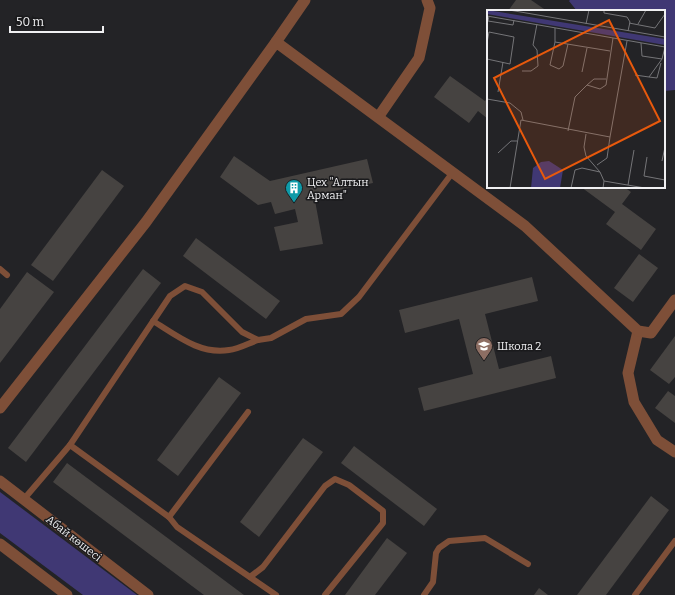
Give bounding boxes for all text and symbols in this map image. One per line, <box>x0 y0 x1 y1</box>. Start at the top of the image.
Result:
scale bar <box>10 8 103 34</box>
inset map <box>487 10 665 188</box>
text: 50 m <box>16 15 45 29</box>
place label: Цех "Алтын Арман" <box>307 176 369 202</box>
building icon: Цех "Алтын Арман" <box>284 178 304 203</box>
school or university icon: Школа 2 <box>474 336 494 361</box>
place label: Школа 2 <box>497 340 541 353</box>
street label: Абай көшесі <box>43 513 104 564</box>

